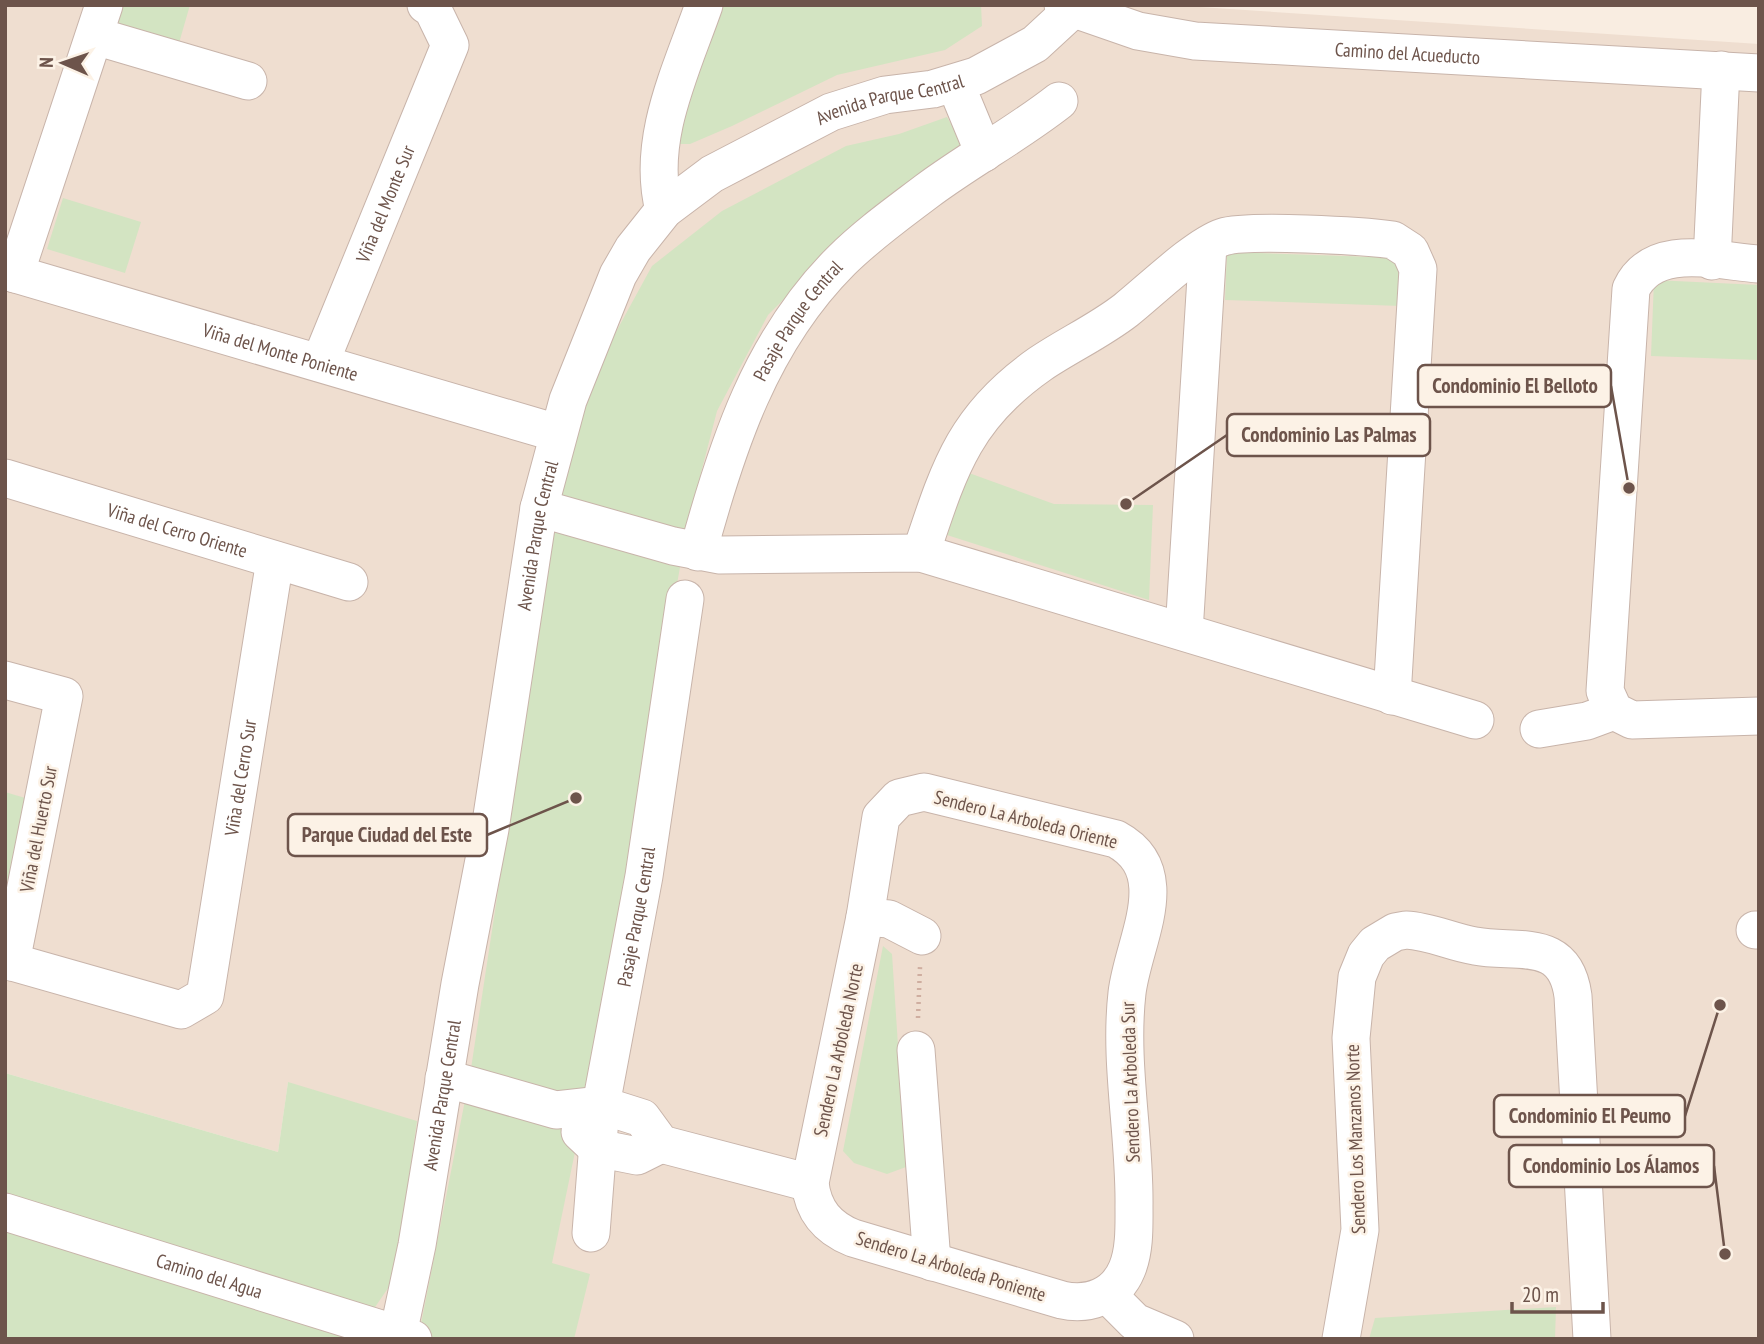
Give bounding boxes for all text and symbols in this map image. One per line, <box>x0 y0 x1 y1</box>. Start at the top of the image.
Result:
north arrow <box>28 28 98 98</box>
street label: Camino del Acueducto <box>1334 37 1481 69</box>
text: N <box>34 57 58 68</box>
street label: Avenida Parque Central <box>811 68 967 130</box>
street label: Viña del Monte Sur <box>350 141 420 267</box>
street label: Pasaje Parque Central <box>748 255 848 385</box>
street label: Viña del Monte Poniente <box>199 317 361 386</box>
callout: Condominio El Belloto <box>1418 365 1611 407</box>
text: Condominio El Belloto <box>1432 372 1598 399</box>
callout: Condominio Las Palmas <box>1227 414 1430 456</box>
text: Condominio Las Palmas <box>1241 421 1417 448</box>
street label: Avenida Parque Central <box>512 457 563 612</box>
street label: Viña del Cerro Oriente <box>103 497 250 563</box>
street label: Viña del Cerro Sur <box>219 717 261 839</box>
street label: Viña del Huerto Sur <box>14 763 62 895</box>
street label: Sendero La Arboleda Oriente <box>932 785 1120 853</box>
callout: Parque Ciudad del Este <box>288 814 487 856</box>
text: Parque Ciudad del Este <box>302 821 472 848</box>
street label: Pasaje Parque Central <box>611 844 660 989</box>
street label: Sendero La Arboleda Norte <box>808 961 868 1139</box>
street label: Sendero La Arboleda Sur <box>1115 1000 1145 1163</box>
street label: Avenida Parque Central <box>417 1018 466 1172</box>
street label: Sendero Los Manzanos Norte <box>1340 1043 1370 1234</box>
callout: Condominio El Peumo <box>1494 1095 1685 1137</box>
text: Condominio El Peumo <box>1509 1102 1671 1129</box>
callout: Condominio Los Álamos <box>1509 1145 1714 1187</box>
text: Condominio Los Álamos <box>1523 1152 1699 1179</box>
street label: Sendero La Arboleda Poniente <box>853 1226 1049 1306</box>
street label: Camino del Agua <box>153 1248 265 1303</box>
scale bar <box>1512 1270 1603 1314</box>
text: 20 m <box>1522 1281 1559 1308</box>

